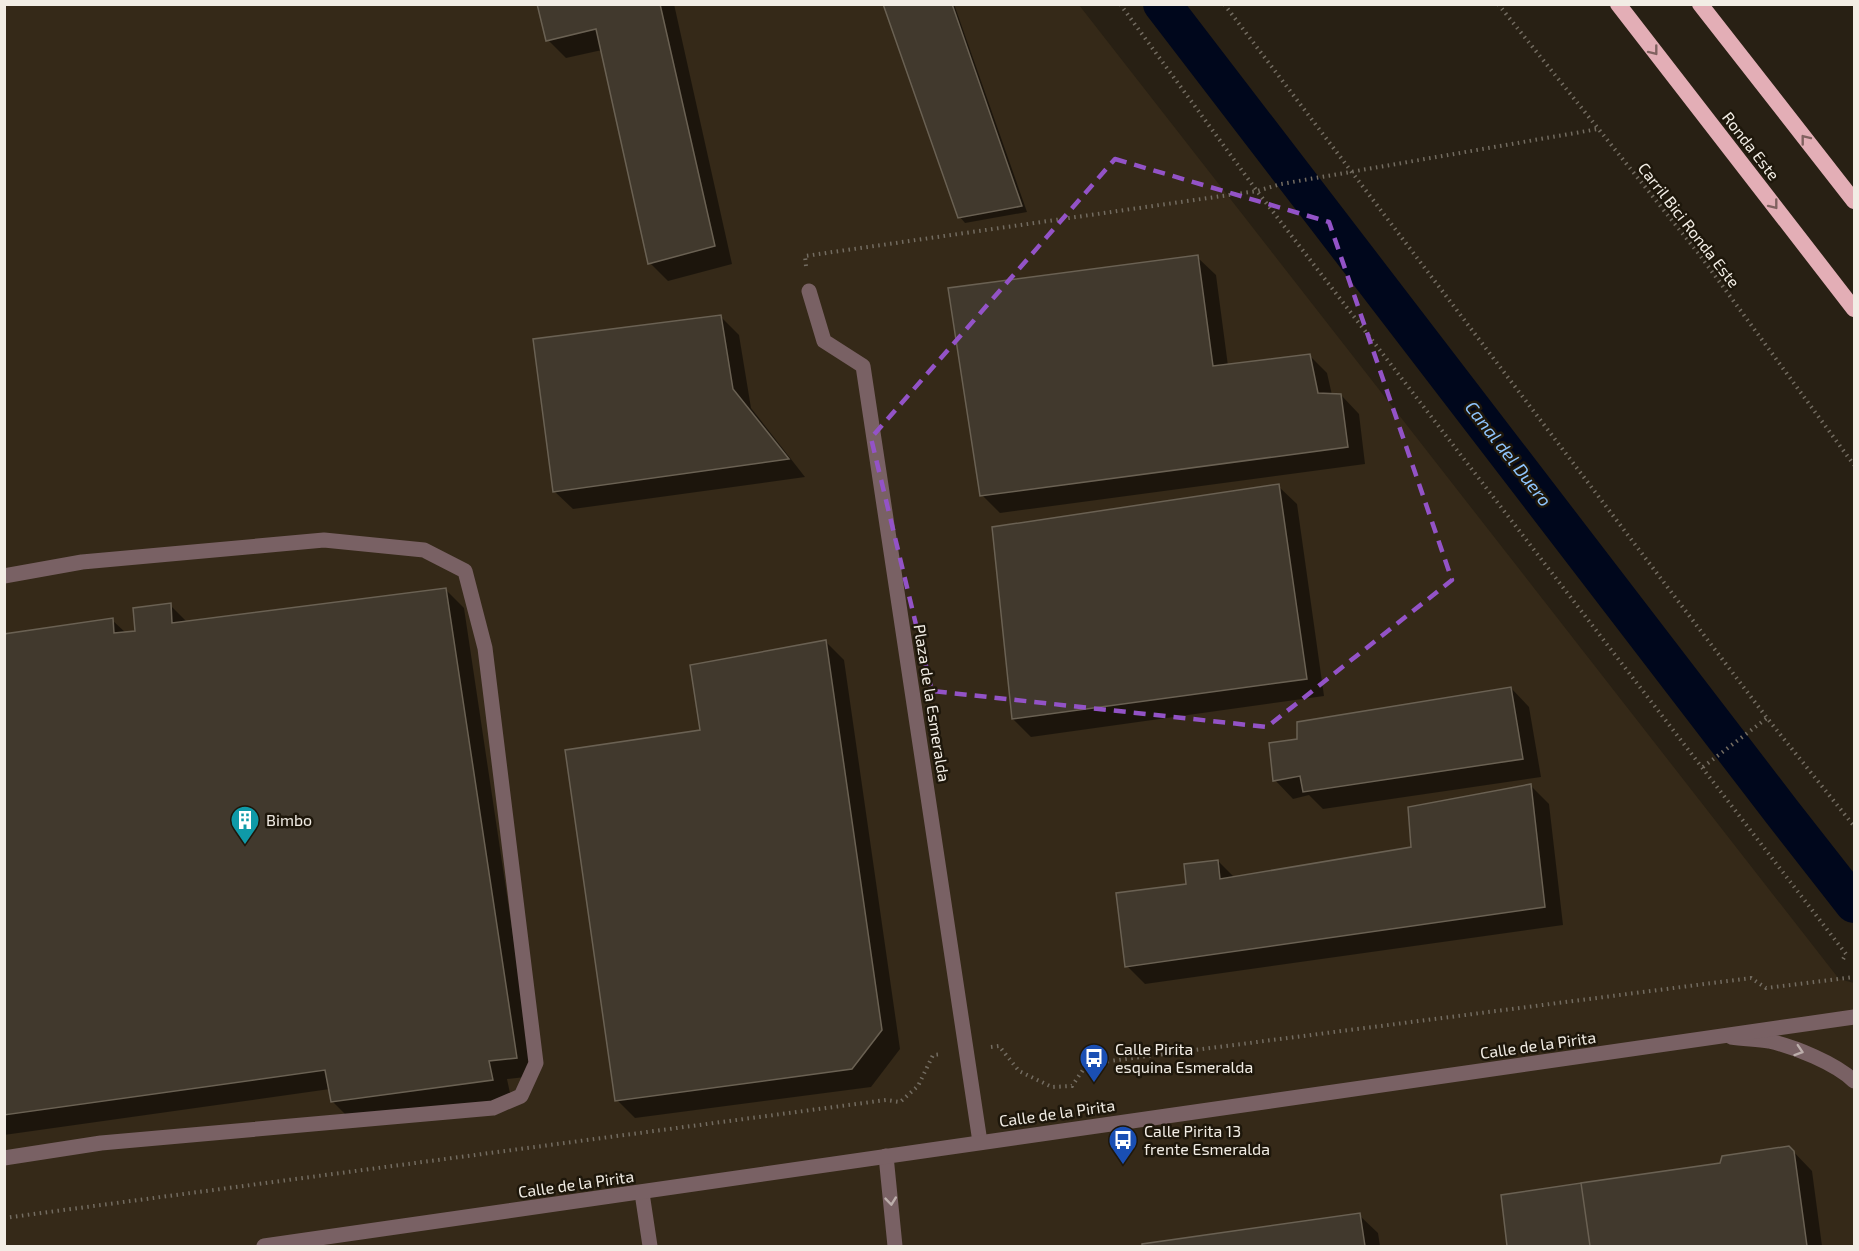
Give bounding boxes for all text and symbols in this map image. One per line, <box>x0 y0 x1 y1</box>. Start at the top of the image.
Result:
one-way arrow <box>1647 44 1658 55</box>
street label: Ronda Este <box>1719 108 1784 184</box>
one-way arrow <box>1802 134 1813 145</box>
street label: Carril Bici Ronda Este <box>1635 158 1744 291</box>
one-way arrow <box>1766 198 1777 209</box>
water label: Canal del Duero <box>1461 396 1557 510</box>
street label: Plaza de la Esmeralda <box>911 623 954 783</box>
building icon: Bimbo <box>229 804 261 846</box>
place label: Bimbo <box>266 810 312 829</box>
street label: Calle de la Pirita <box>1479 1027 1597 1062</box>
place label: Calle Pirita esquina Esmeralda <box>1115 1039 1253 1076</box>
bus stop icon: Calle Pirita esquina Esmeralda <box>1078 1042 1110 1084</box>
one-way arrow <box>1793 1044 1804 1057</box>
street label: Calle de la Pirita <box>998 1095 1116 1130</box>
place label: Calle Pirita 13 frente Esmeralda <box>1144 1121 1270 1158</box>
bus stop icon: Calle Pirita 13 frente Esmeralda <box>1107 1124 1139 1166</box>
street label: Calle de la Pirita <box>517 1166 635 1201</box>
one-way arrow <box>884 1197 897 1206</box>

